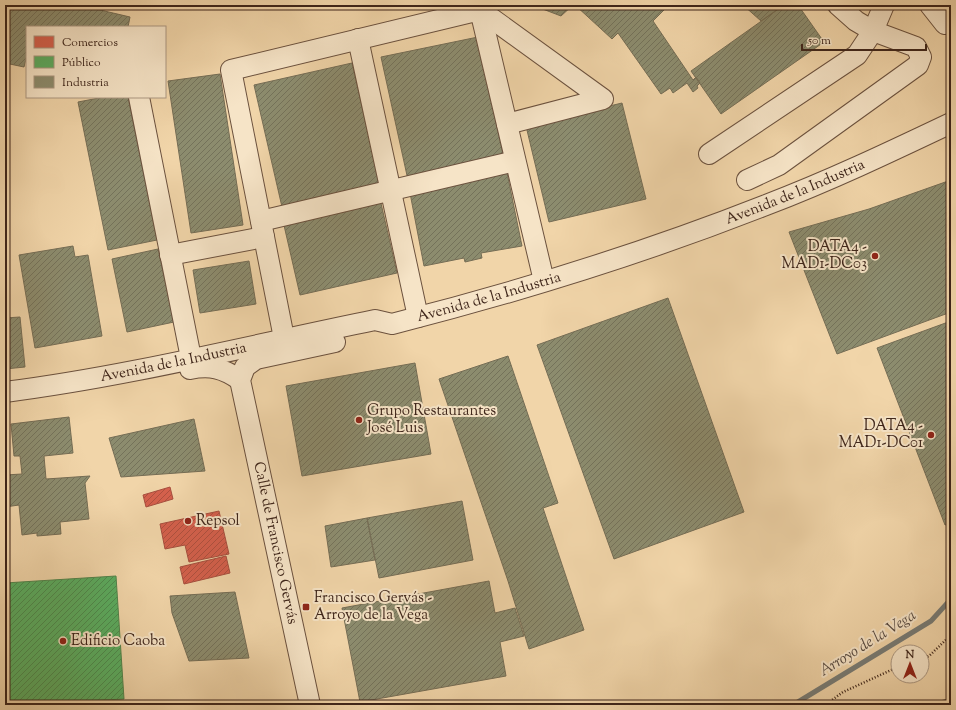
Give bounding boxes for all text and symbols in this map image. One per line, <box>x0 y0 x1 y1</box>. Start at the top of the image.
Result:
legend <box>26 26 166 98</box>
scale bar <box>802 26 926 52</box>
text: 50 m <box>807 32 831 50</box>
text: Comercios <box>62 34 118 52</box>
text: Público <box>62 54 101 72</box>
text: Industria <box>62 74 109 92</box>
street label: Avenida de la Industria <box>722 154 868 230</box>
place label: DATA4 - MAD1-DC03 <box>782 237 867 275</box>
marker: DATA4 - MAD1-DC03 <box>870 251 880 261</box>
street label: Avenida de la Industria <box>415 267 564 328</box>
street label: Avenida de la Industria <box>99 337 249 387</box>
place label: Grupo Restaurantes José Luis <box>366 401 496 439</box>
marker: Grupo Restaurantes José Luis <box>354 415 364 425</box>
place label: DATA4 - MAD1-DC01 <box>839 416 923 454</box>
marker: DATA4 - MAD1-DC01 <box>926 430 936 440</box>
street label: Calle de Francisco Gervás <box>248 460 303 626</box>
place label: Repsol <box>196 511 240 532</box>
marker: Repsol <box>183 516 193 526</box>
place label: Francisco Gervás - Arroyo de la Vega <box>314 588 432 626</box>
marker: Francisco Gervás - Arroyo de la Vega <box>301 602 311 612</box>
water label: Arroyo de la Vega <box>815 605 921 683</box>
place label: Edificio Caoba <box>71 631 165 652</box>
marker: Edificio Caoba <box>58 636 68 646</box>
north arrow <box>890 644 930 684</box>
text: N <box>905 647 915 663</box>

